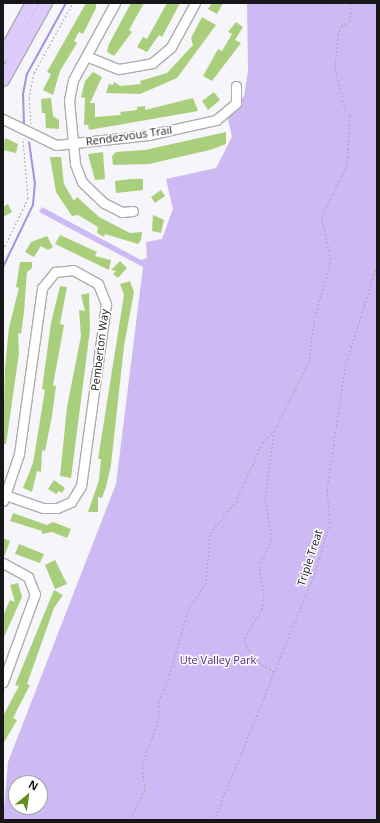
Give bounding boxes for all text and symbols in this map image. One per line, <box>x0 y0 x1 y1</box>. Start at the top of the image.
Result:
street label: Rendezvous Trail <box>85 123 173 149</box>
street label: Pemberton Way <box>88 308 112 392</box>
street label: Triple Treat <box>295 528 325 588</box>
park label: Ute Valley Park <box>180 653 256 667</box>
north arrow <box>8 775 48 815</box>
text: N <box>26 776 41 794</box>

